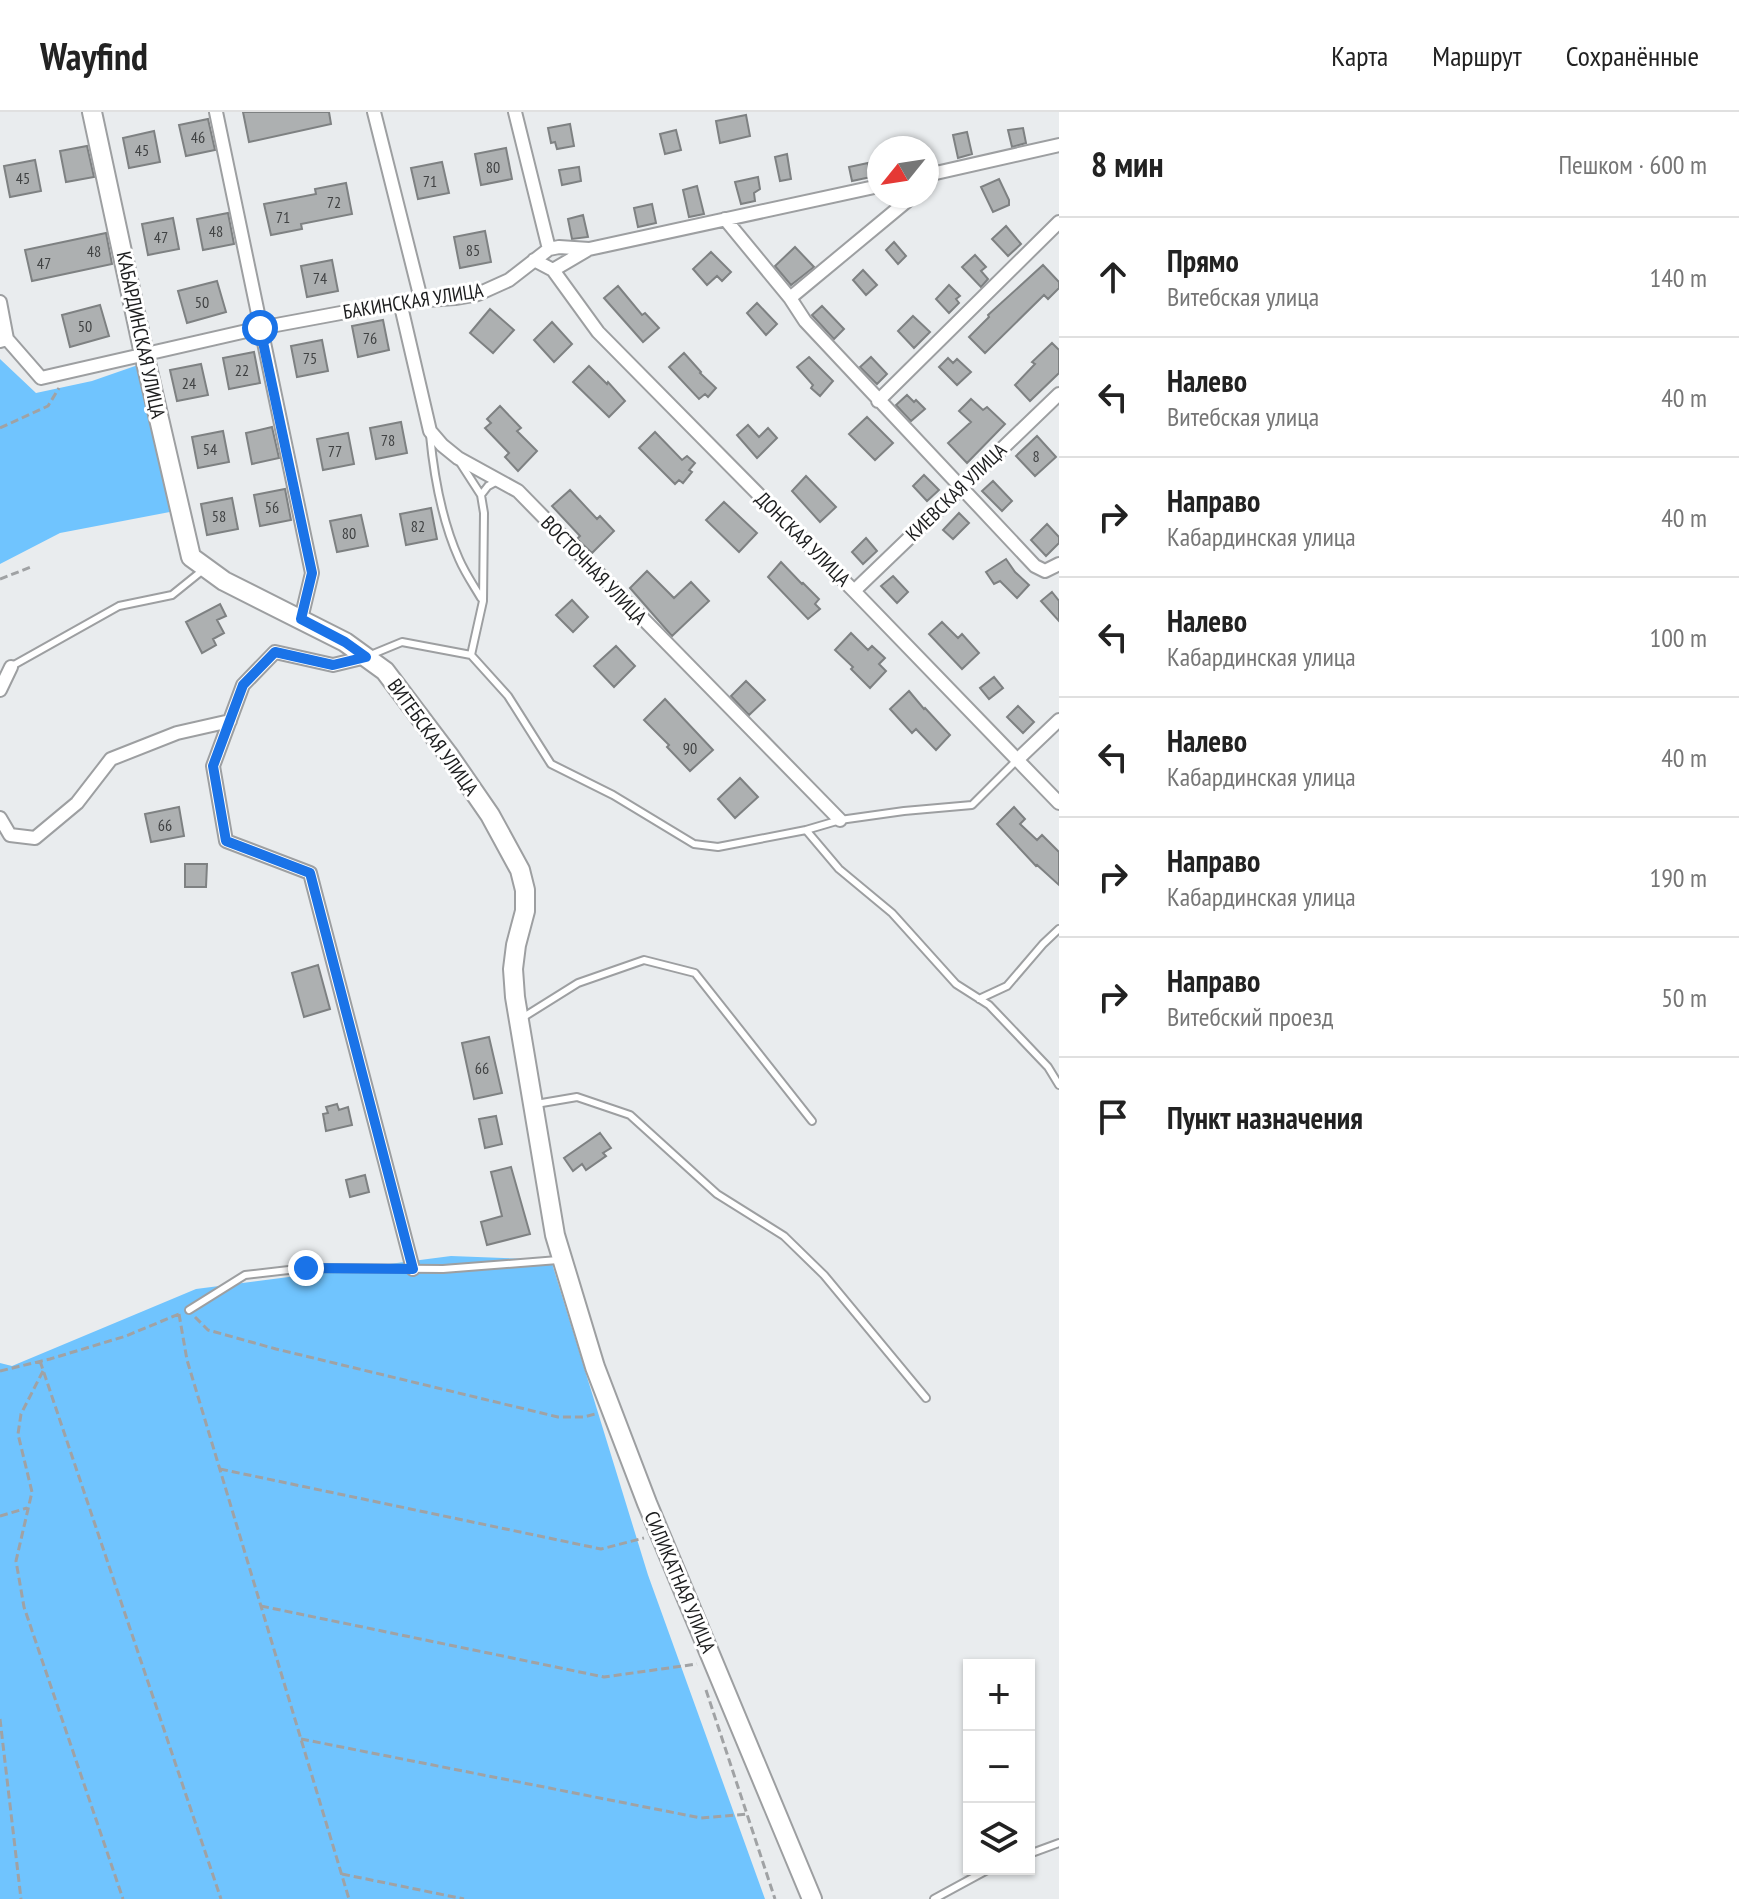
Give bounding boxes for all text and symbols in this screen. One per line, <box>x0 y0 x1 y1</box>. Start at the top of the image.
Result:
text: Wayfind <box>40 31 148 80</box>
text: Карта <box>1331 37 1388 74</box>
text: Маршрут <box>1432 37 1522 74</box>
text: Сохранённые <box>1566 37 1699 74</box>
house number: 46 <box>191 127 205 147</box>
north arrow <box>867 136 939 208</box>
house number: 45 <box>135 140 149 160</box>
text: 8 мин <box>1091 142 1164 186</box>
text: Пешком · 600 m <box>1558 148 1707 181</box>
house number: 80 <box>486 157 500 177</box>
house number: 45 <box>16 168 30 188</box>
house number: 71 <box>423 171 437 191</box>
house number: 72 <box>327 192 341 212</box>
house number: 71 <box>276 207 290 227</box>
house number: 48 <box>209 221 223 241</box>
house number: 47 <box>154 227 168 247</box>
house number: 85 <box>466 240 480 260</box>
house number: 48 <box>87 241 101 261</box>
text: Прямо <box>1167 241 1239 280</box>
street label: КАБАРДИНСКАЯ УЛИЦА <box>111 249 171 421</box>
house number: 47 <box>37 253 51 273</box>
icon: ahead <box>1091 255 1135 299</box>
text: 140 m <box>1649 261 1707 294</box>
house number: 74 <box>313 268 327 288</box>
street label: БАКИНСКАЯ УЛИЦА <box>341 277 485 325</box>
text: Витебская улица <box>1167 280 1319 313</box>
house number: 50 <box>195 292 209 312</box>
route start <box>242 310 278 346</box>
house number: 50 <box>78 316 92 336</box>
house number: 76 <box>363 328 377 348</box>
house number: 75 <box>303 348 317 368</box>
house number: 22 <box>235 360 249 380</box>
text: Налево <box>1167 361 1247 400</box>
house number: 24 <box>182 373 196 393</box>
icon: left <box>1091 375 1135 419</box>
text: 40 m <box>1661 381 1707 414</box>
text: Витебская улица <box>1167 400 1319 433</box>
house number: 78 <box>381 430 395 450</box>
street label: КИЕВСКАЯ УЛИЦА <box>900 437 1012 547</box>
house number: 54 <box>203 439 217 459</box>
house number: 77 <box>328 441 342 461</box>
house number: 8 <box>1032 446 1040 466</box>
text: Направо <box>1167 481 1260 520</box>
street label: ДОНСКАЯ УЛИЦА <box>750 486 856 592</box>
icon: right <box>1091 495 1135 539</box>
house number: 56 <box>265 497 279 517</box>
text: 40 m <box>1661 501 1707 534</box>
house number: 58 <box>212 506 226 526</box>
street label: ВОСТОЧНАЯ УЛИЦА <box>536 510 653 630</box>
house number: 82 <box>411 516 425 536</box>
text: Кабардинская улица <box>1167 520 1356 553</box>
house number: 80 <box>342 523 356 543</box>
text: Налево <box>1167 601 1247 640</box>
icon: left <box>1091 615 1135 659</box>
text: 100 m <box>1649 621 1707 654</box>
text: Кабардинская улица <box>1167 640 1356 673</box>
street label: ВИТЕБСКАЯ УЛИЦА <box>382 673 485 801</box>
text: Налево <box>1167 721 1247 760</box>
icon: left <box>1091 735 1135 779</box>
house number: 90 <box>683 738 697 758</box>
text: 40 m <box>1661 741 1707 774</box>
text: Кабардинская улица <box>1167 760 1356 793</box>
house number: 66 <box>158 815 172 835</box>
text: Направо <box>1167 841 1260 880</box>
icon: right <box>1091 855 1135 899</box>
text: 190 m <box>1649 861 1707 894</box>
text: Кабардинская улица <box>1167 880 1356 913</box>
text: Направо <box>1167 961 1260 1000</box>
icon: right <box>1091 975 1135 1019</box>
text: 50 m <box>1661 981 1707 1014</box>
text: Витебский проезд <box>1167 1000 1333 1033</box>
house number: 66 <box>475 1058 489 1078</box>
icon: arrive <box>1091 1095 1135 1139</box>
text: Пункт назначения <box>1167 1098 1363 1137</box>
route end <box>288 1250 324 1286</box>
street label: СИЛИКАТНАЯ УЛИЦА <box>638 1507 722 1657</box>
map controls <box>963 1659 1035 1875</box>
button: + <box>963 1659 1035 1731</box>
button: − <box>963 1731 1035 1803</box>
button: layers <box>963 1803 1035 1875</box>

